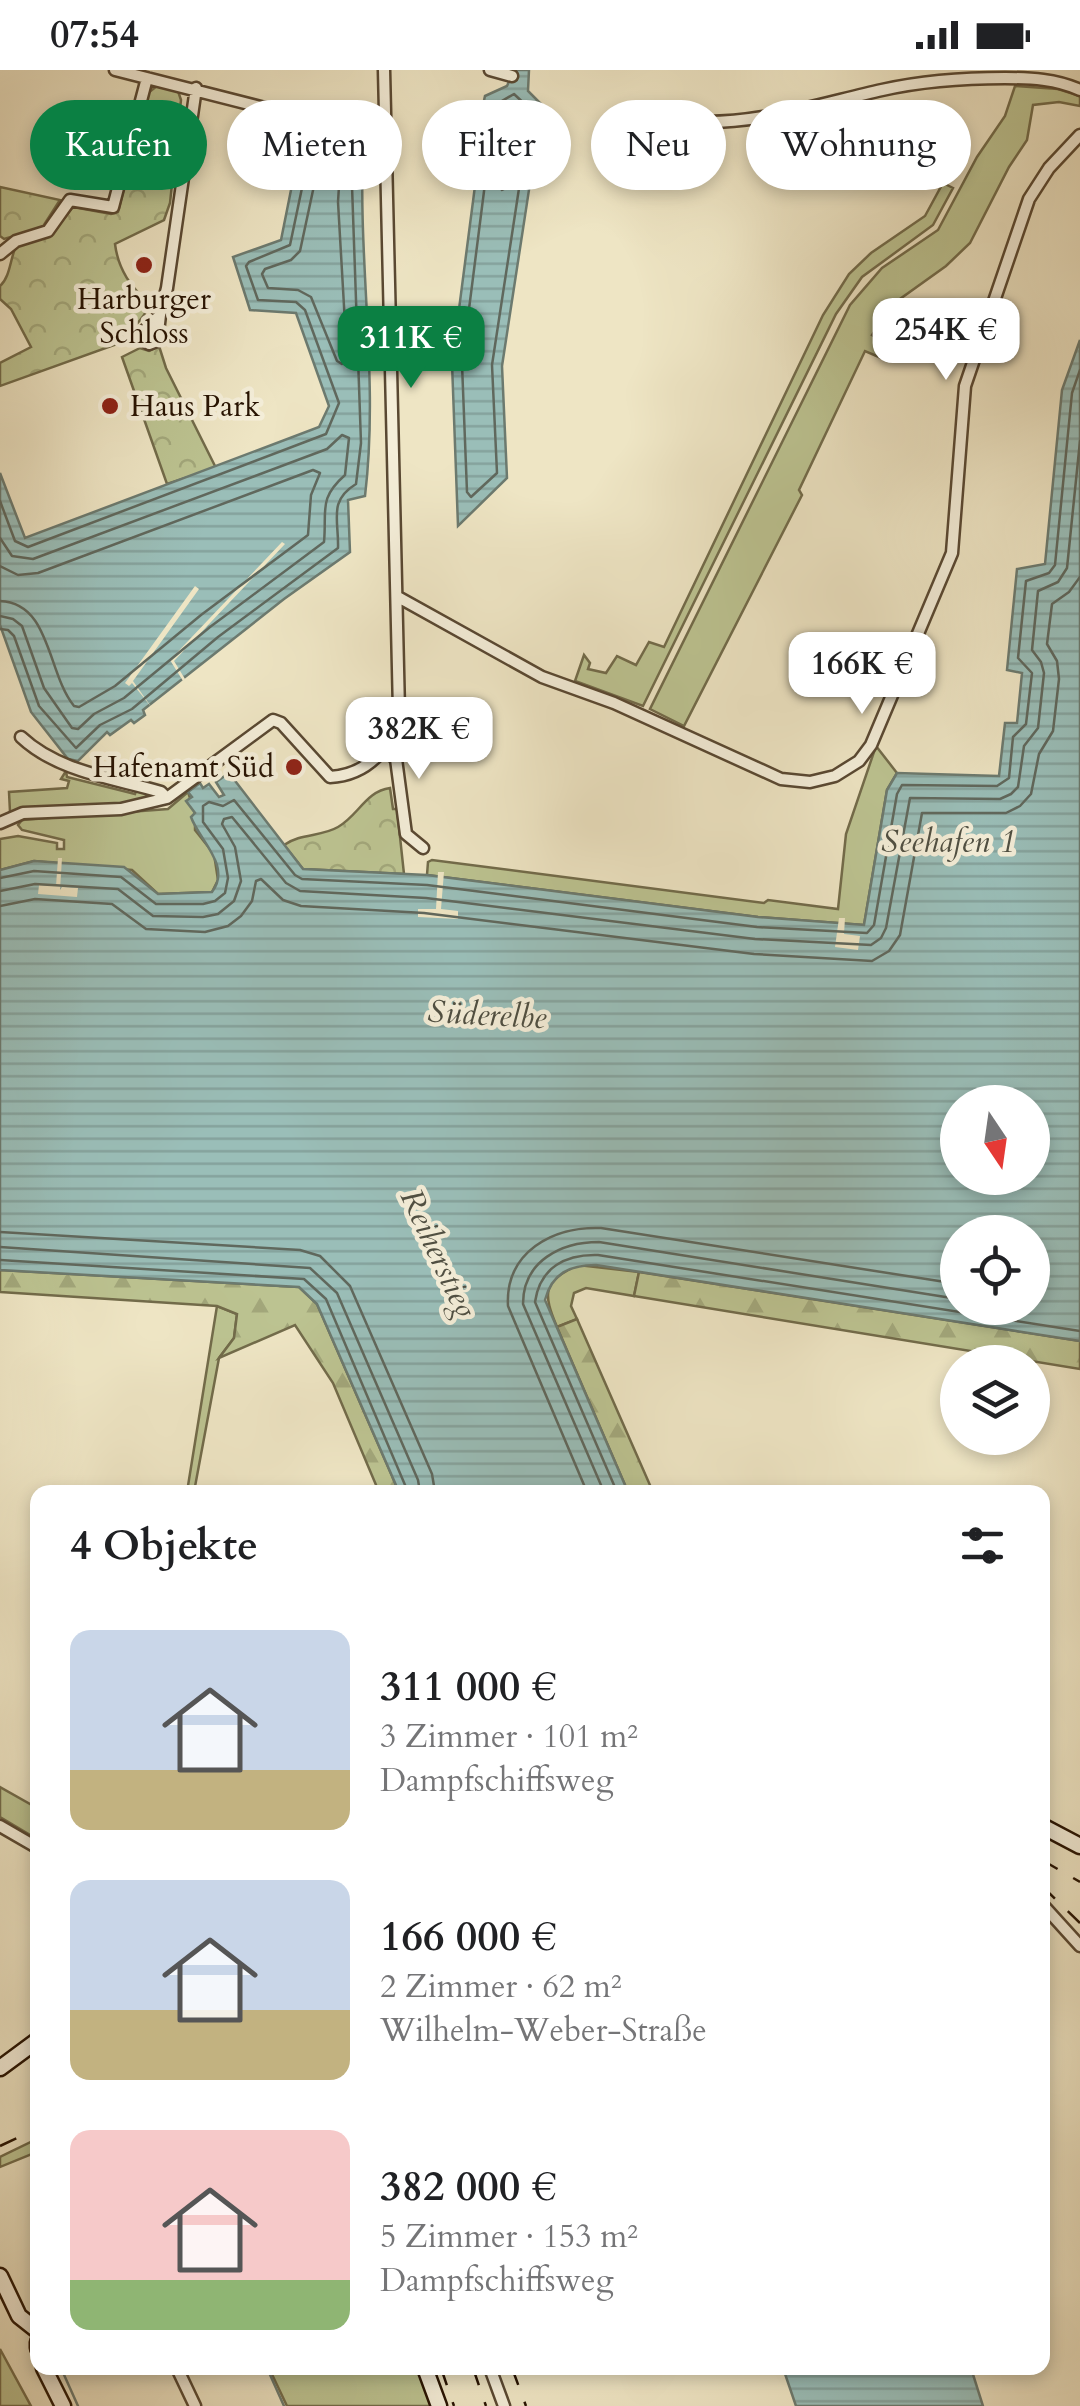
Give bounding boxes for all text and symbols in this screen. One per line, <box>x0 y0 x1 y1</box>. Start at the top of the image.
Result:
text: 07:54 <box>50 9 139 61</box>
chip: Kaufen <box>30 100 207 190</box>
chip: Mieten <box>227 100 402 190</box>
chip: Filter <box>422 100 571 190</box>
chip: Neu <box>591 100 726 190</box>
chip: Wohnung <box>746 100 971 190</box>
marker: Harburger Schloss <box>133 254 155 276</box>
place label: Harburger Schloss <box>77 279 211 354</box>
pin: 254K € <box>865 298 1027 383</box>
pin: 311K € <box>330 306 492 391</box>
text: 254K € <box>895 308 997 352</box>
text: 311K € <box>360 316 462 360</box>
place label: Haus Park <box>130 386 260 427</box>
marker: Haus Park <box>99 395 121 417</box>
pin: 166K € <box>781 632 943 717</box>
text: 166K € <box>811 642 913 686</box>
pin: 382K € <box>338 697 500 782</box>
text: 382K € <box>368 707 470 751</box>
place label: Hafenamt Süd <box>93 747 274 788</box>
marker: Hafenamt Süd <box>283 756 305 778</box>
water label: Seehafen 1 <box>881 820 1015 864</box>
water label: Süderelbe <box>426 990 548 1040</box>
north arrow <box>940 1085 1050 1195</box>
map controls <box>940 1085 1050 1455</box>
water label: Reiherstieg <box>389 1182 487 1326</box>
button: locate <box>940 1215 1050 1325</box>
button: layers <box>940 1345 1050 1455</box>
text: 4 Objekte <box>70 1517 258 1574</box>
icon: filters <box>955 1518 1010 1573</box>
text: 311 000 € <box>380 1658 557 1715</box>
icon: home <box>150 1670 270 1790</box>
text: 3 Zimmer · 101 m² <box>380 1715 638 1759</box>
text: Dampfschiffsweg <box>380 1759 614 1803</box>
text: 166 000 € <box>380 1908 557 1965</box>
icon: home <box>150 1920 270 2040</box>
text: 2 Zimmer · 62 m² <box>380 1965 622 2009</box>
text: Wilhelm-Weber-Straße <box>380 2009 707 2053</box>
text: 382 000 € <box>380 2158 557 2215</box>
icon: home <box>150 2170 270 2290</box>
text: 5 Zimmer · 153 m² <box>380 2215 638 2259</box>
text: Dampfschiffsweg <box>380 2259 614 2303</box>

